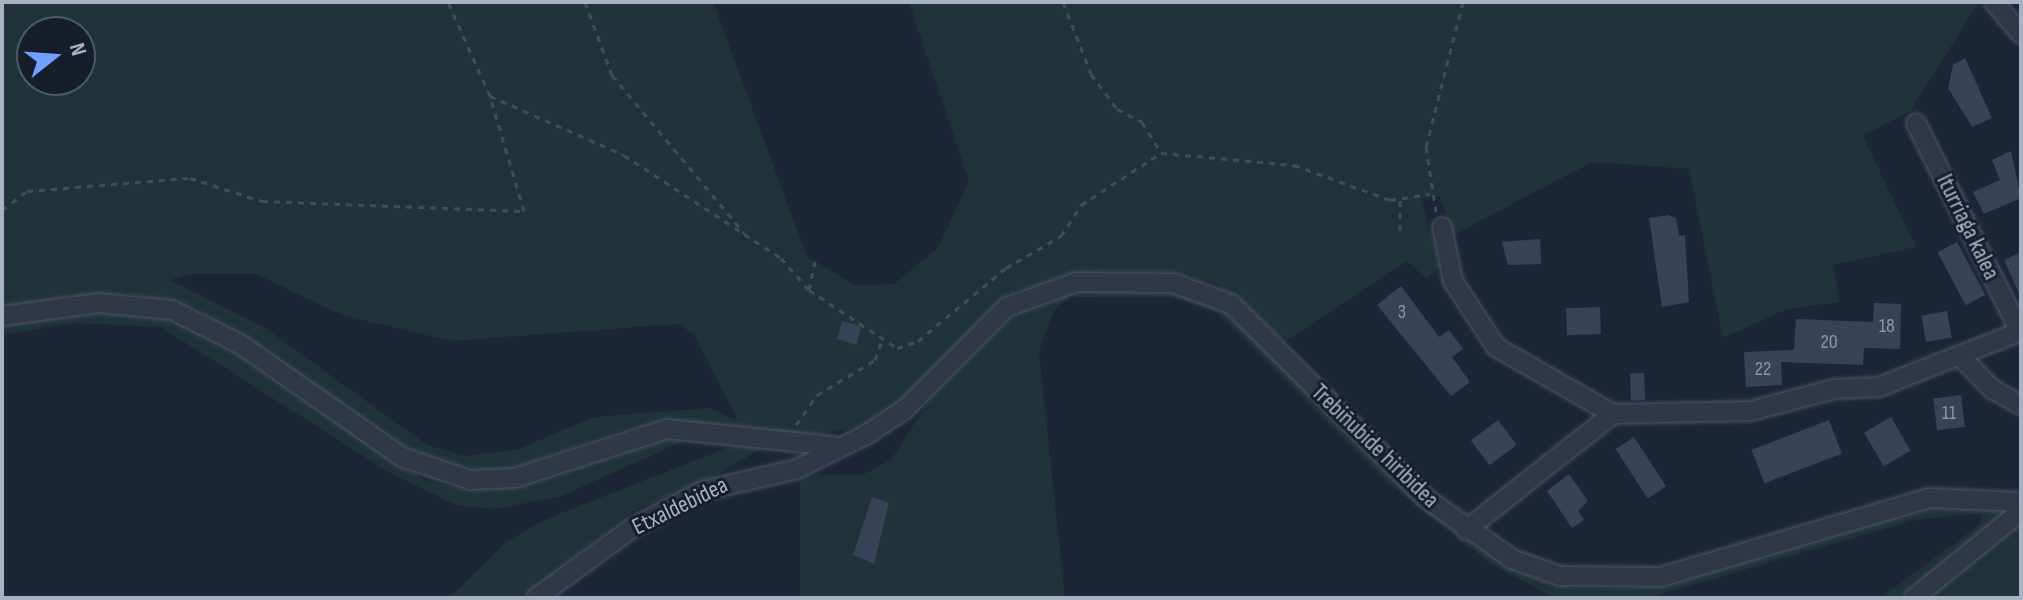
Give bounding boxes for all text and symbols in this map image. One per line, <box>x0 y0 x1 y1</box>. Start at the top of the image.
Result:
north arrow <box>16 16 96 96</box>
text: N <box>63 40 92 59</box>
street label: Iturriaga kalea <box>1930 170 2006 284</box>
house number: 3 <box>1398 300 1406 324</box>
house number: 18 <box>1879 314 1895 338</box>
house number: 20 <box>1820 330 1838 354</box>
house number: 22 <box>1755 357 1771 381</box>
street label: Trebiñubide hiribidea <box>1305 378 1445 514</box>
house number: 11 <box>1942 401 1956 425</box>
street label: Etxaldebidea <box>628 471 732 541</box>

